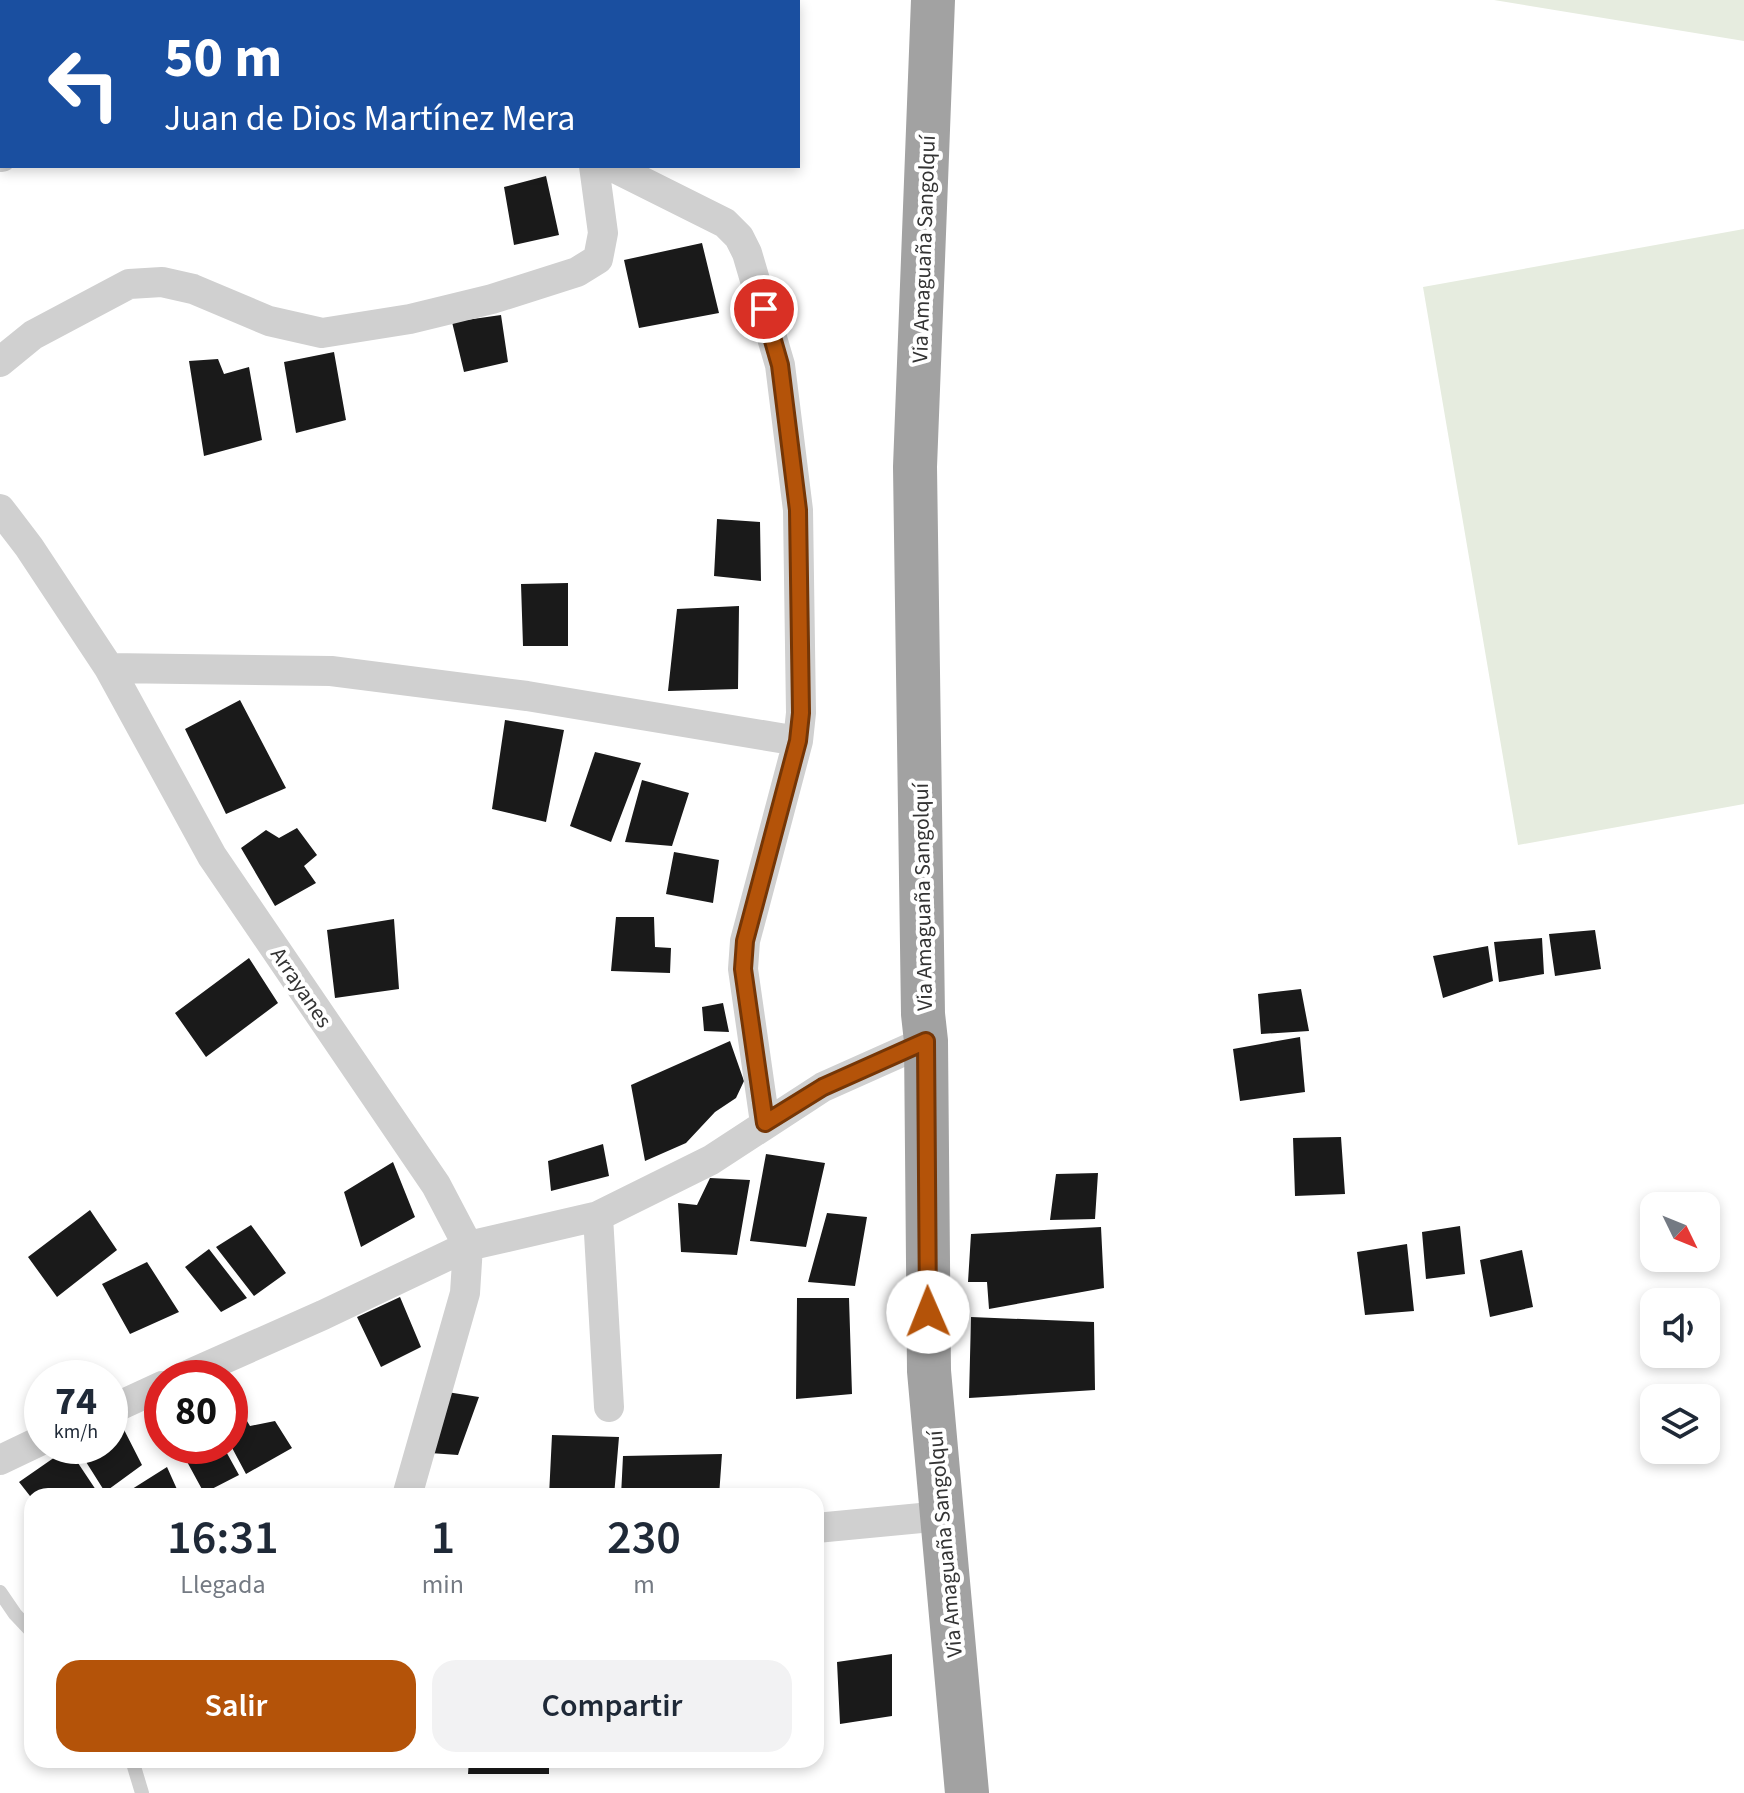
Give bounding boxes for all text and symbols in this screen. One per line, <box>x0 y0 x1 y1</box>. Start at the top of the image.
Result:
text: 50 m <box>164 19 282 98</box>
icon: left <box>32 32 136 136</box>
text: Juan de Dios Martínez Mera <box>164 93 575 144</box>
street label: Via Amaguaña Sangolquí <box>904 134 944 364</box>
pin <box>730 275 798 343</box>
icon: arrive <box>742 287 786 331</box>
street label: Via Amaguaña Sangolquí <box>905 782 941 1011</box>
street label: Arrayanes <box>262 941 340 1034</box>
north arrow <box>1640 1192 1720 1272</box>
map controls <box>1640 1192 1720 1464</box>
position arrow <box>886 1270 970 1354</box>
button: sound <box>1640 1288 1720 1368</box>
speed limit sign: 80 <box>144 1360 248 1464</box>
text: 74 <box>55 1373 97 1430</box>
button: layers <box>1640 1384 1720 1464</box>
text: km/h <box>54 1418 98 1446</box>
street label: Via Amaguaña Sangolquí <box>919 1428 971 1659</box>
text: 16:31 <box>167 1504 279 1572</box>
text: 1 <box>431 1504 455 1572</box>
text: 230 <box>607 1504 681 1572</box>
text: Llegada <box>180 1566 266 1603</box>
text: min <box>422 1566 464 1603</box>
text: m <box>633 1566 655 1603</box>
button: Salir <box>56 1660 416 1752</box>
button: Compartir <box>432 1660 792 1752</box>

